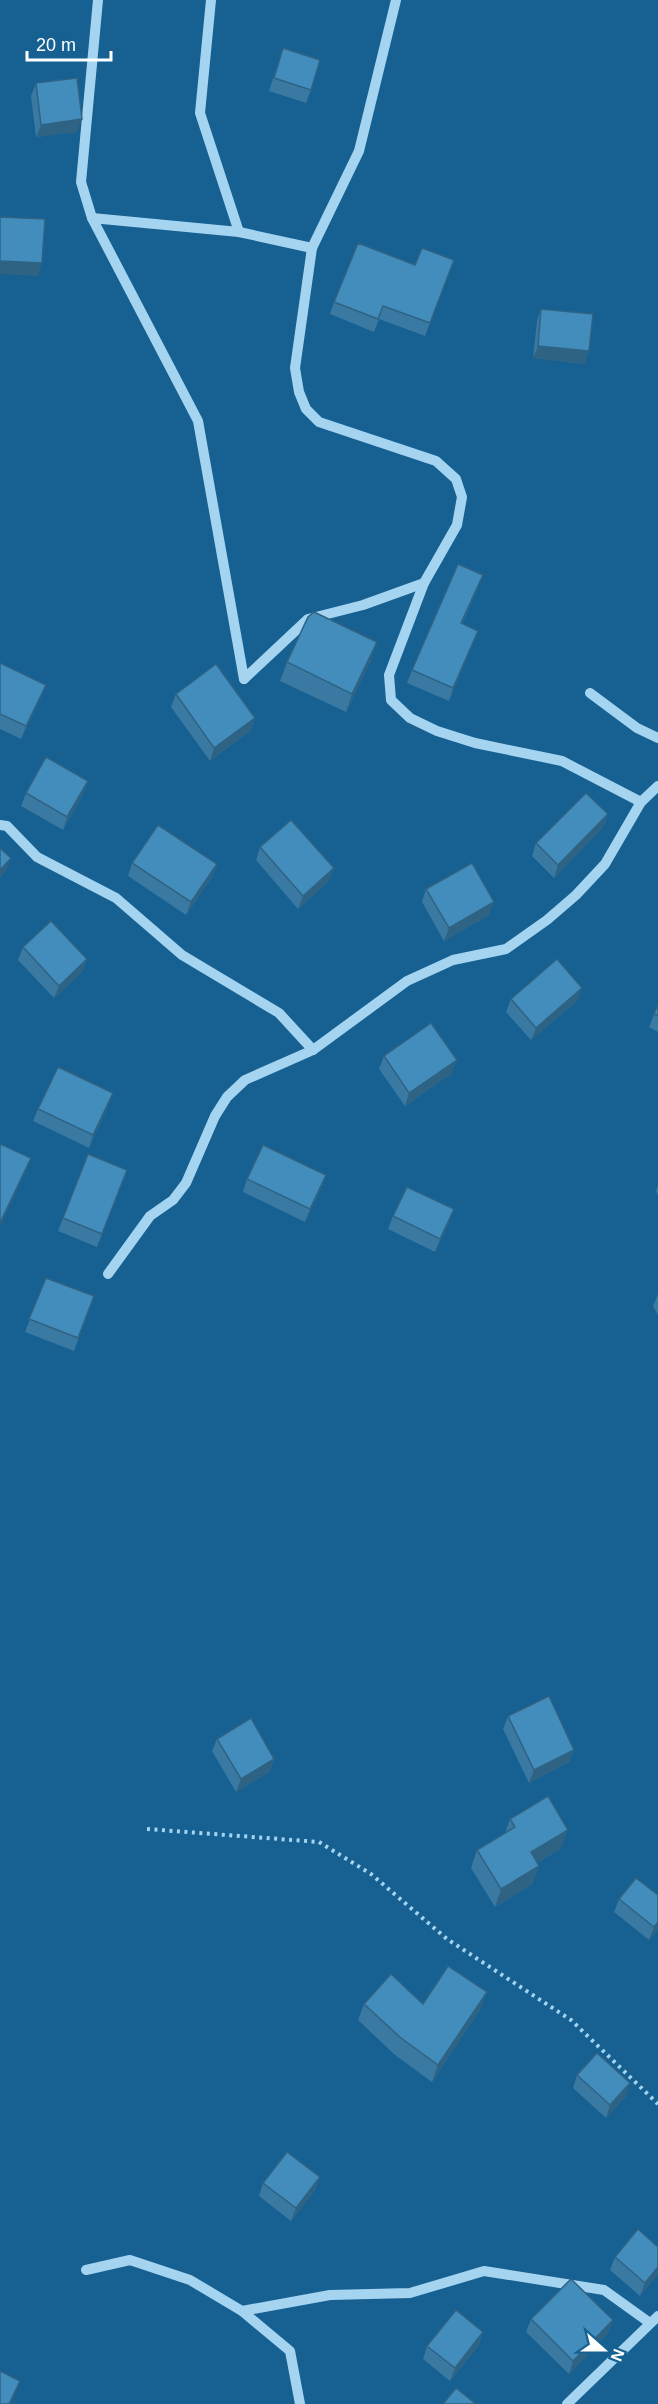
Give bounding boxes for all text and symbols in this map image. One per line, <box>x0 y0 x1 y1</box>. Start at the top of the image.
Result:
scale bar <box>27 24 111 62</box>
text: 20 m <box>36 35 76 55</box>
north arrow <box>574 2320 634 2380</box>
text: N <box>608 2347 628 2364</box>

